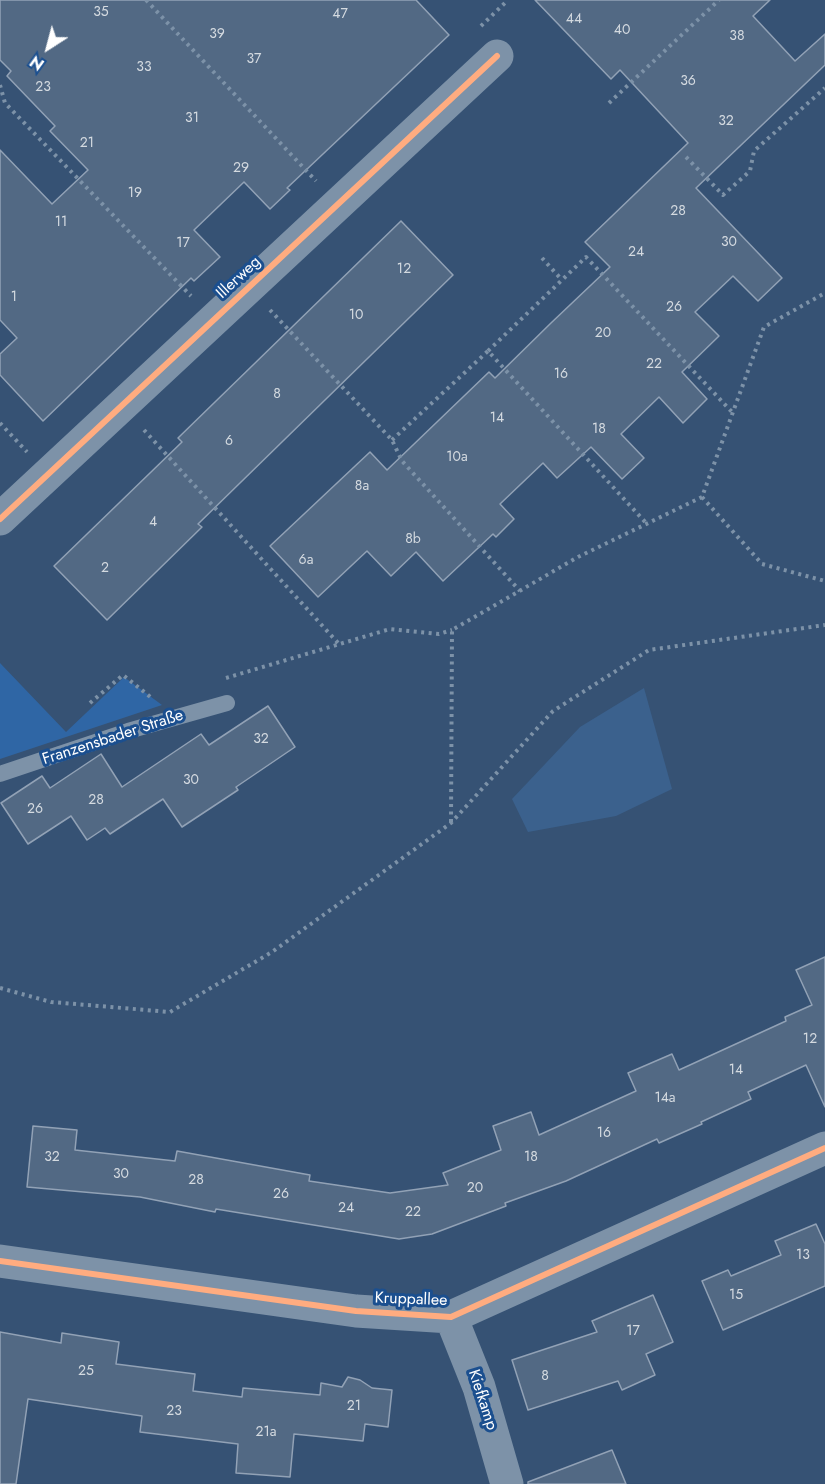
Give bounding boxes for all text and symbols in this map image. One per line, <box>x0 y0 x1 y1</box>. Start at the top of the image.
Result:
house number: 35 <box>93 5 109 21</box>
house number: 47 <box>332 7 348 23</box>
house number: 44 <box>566 12 582 28</box>
north arrow <box>18 18 78 78</box>
house number: 40 <box>614 23 630 39</box>
house number: 39 <box>209 27 225 43</box>
house number: 38 <box>729 29 745 45</box>
text: N <box>25 50 49 76</box>
house number: 37 <box>247 52 261 68</box>
house number: 33 <box>136 60 152 76</box>
house number: 36 <box>680 74 696 90</box>
house number: 23 <box>35 80 51 96</box>
house number: 31 <box>185 111 199 127</box>
house number: 32 <box>718 114 734 130</box>
house number: 21 <box>80 136 94 152</box>
house number: 29 <box>233 161 249 177</box>
house number: 19 <box>128 186 142 202</box>
house number: 28 <box>670 204 686 220</box>
house number: 11 <box>55 215 67 231</box>
house number: 30 <box>721 235 737 251</box>
house number: 17 <box>176 236 190 252</box>
house number: 24 <box>628 245 644 261</box>
street label: Illerweg <box>213 253 265 303</box>
house number: 12 <box>397 262 411 278</box>
house number: 1 <box>11 290 17 306</box>
house number: 26 <box>666 300 682 316</box>
house number: 10 <box>349 308 363 324</box>
house number: 20 <box>595 326 611 342</box>
house number: 22 <box>646 357 662 373</box>
house number: 16 <box>554 367 568 383</box>
house number: 8 <box>273 387 281 403</box>
house number: 14 <box>490 411 504 427</box>
house number: 18 <box>592 422 606 438</box>
house number: 6 <box>225 434 233 450</box>
house number: 10a <box>446 450 468 466</box>
house number: 8a <box>355 479 369 495</box>
house number: 4 <box>149 515 157 531</box>
house number: 8b <box>405 532 421 548</box>
house number: 6a <box>299 553 313 569</box>
house number: 2 <box>101 561 109 577</box>
street label: Franzensbader Straße <box>40 706 186 770</box>
house number: 32 <box>253 732 269 748</box>
house number: 30 <box>183 773 199 789</box>
house number: 28 <box>88 793 104 809</box>
house number: 26 <box>27 802 43 818</box>
house number: 12 <box>803 1032 817 1048</box>
house number: 14 <box>729 1063 743 1079</box>
house number: 14a <box>654 1091 676 1107</box>
house number: 16 <box>597 1126 611 1142</box>
house number: 32 <box>44 1150 60 1166</box>
house number: 18 <box>524 1150 538 1166</box>
house number: 30 <box>113 1167 129 1183</box>
house number: 28 <box>188 1173 204 1189</box>
house number: 20 <box>467 1181 483 1197</box>
house number: 26 <box>273 1187 289 1203</box>
house number: 24 <box>338 1201 354 1217</box>
house number: 22 <box>405 1205 421 1221</box>
house number: 13 <box>796 1248 810 1264</box>
house number: 15 <box>729 1288 743 1304</box>
street label: Kruppallee <box>374 1289 448 1311</box>
house number: 17 <box>626 1324 640 1340</box>
house number: 25 <box>78 1364 94 1380</box>
street label: Kiefkamp <box>463 1367 501 1433</box>
house number: 8 <box>541 1369 549 1385</box>
house number: 21 <box>347 1399 361 1415</box>
house number: 23 <box>166 1404 182 1420</box>
house number: 21a <box>256 1425 276 1441</box>

